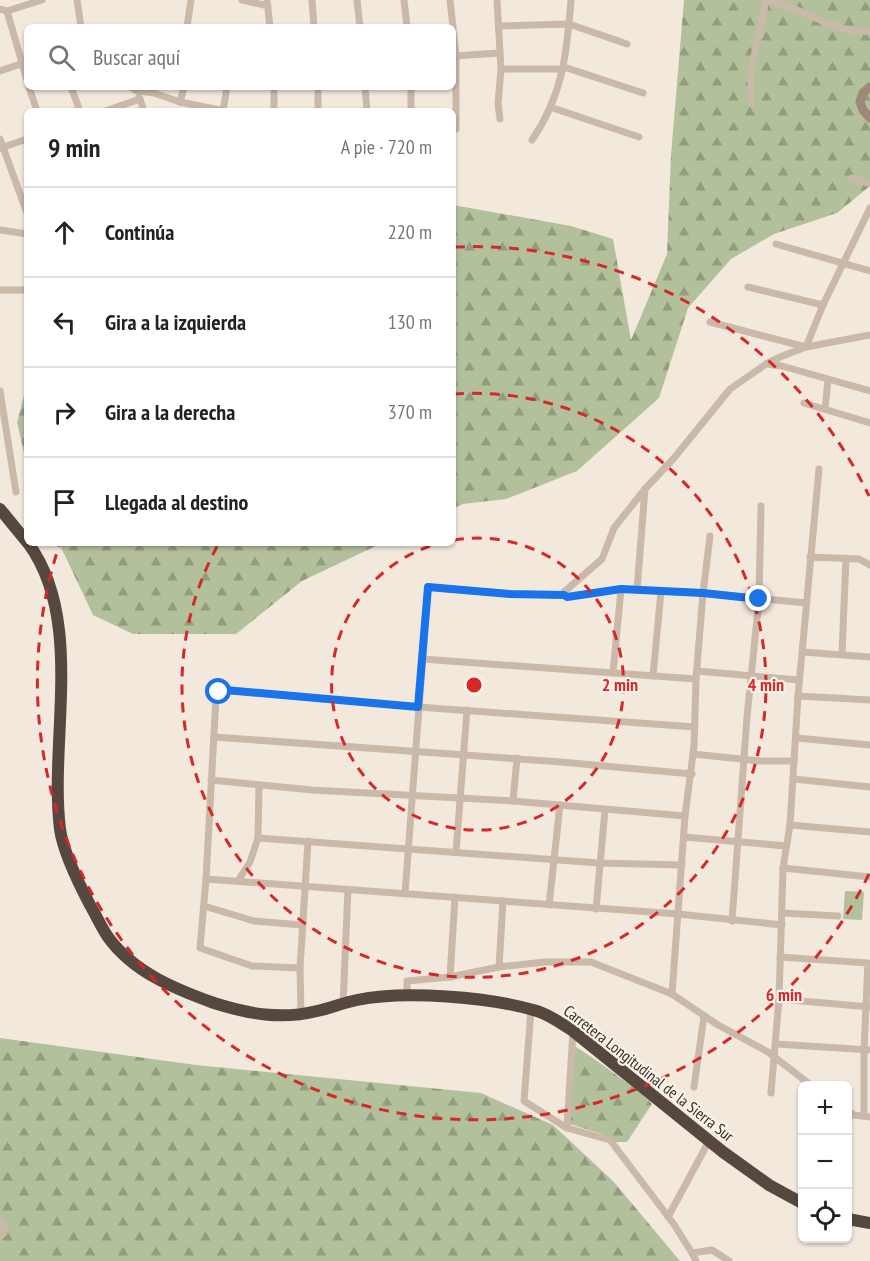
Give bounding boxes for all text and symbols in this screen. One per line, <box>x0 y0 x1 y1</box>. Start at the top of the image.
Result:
search box <box>24 24 456 90</box>
icon: search <box>45 41 78 74</box>
text: Buscar aquí <box>93 43 180 71</box>
text: 9 min <box>48 131 101 164</box>
text: A pie · 720 m <box>341 134 432 160</box>
icon: ahead <box>48 216 81 249</box>
text: Continúa <box>105 218 174 246</box>
text: 220 m <box>388 219 432 245</box>
icon: left <box>48 306 81 339</box>
text: Gira a la izquierda <box>105 308 246 336</box>
text: 130 m <box>388 309 432 335</box>
icon: right <box>48 396 81 429</box>
text: Gira a la derecha <box>105 398 235 426</box>
text: 370 m <box>388 399 432 425</box>
icon: arrive <box>48 486 81 519</box>
text: Llegada al destino <box>105 488 248 516</box>
route end <box>745 585 771 611</box>
text: 2 min <box>602 673 638 696</box>
text: 4 min <box>748 673 784 696</box>
centre of rings <box>464 675 484 695</box>
route start <box>205 678 231 704</box>
text: 6 min <box>766 983 802 1006</box>
street label: Carretera Longitudinal de la Sierra Sur <box>560 1000 739 1146</box>
map controls <box>798 1081 852 1243</box>
button: + <box>798 1081 852 1135</box>
button: − <box>798 1135 852 1189</box>
button: locate <box>798 1189 852 1243</box>

